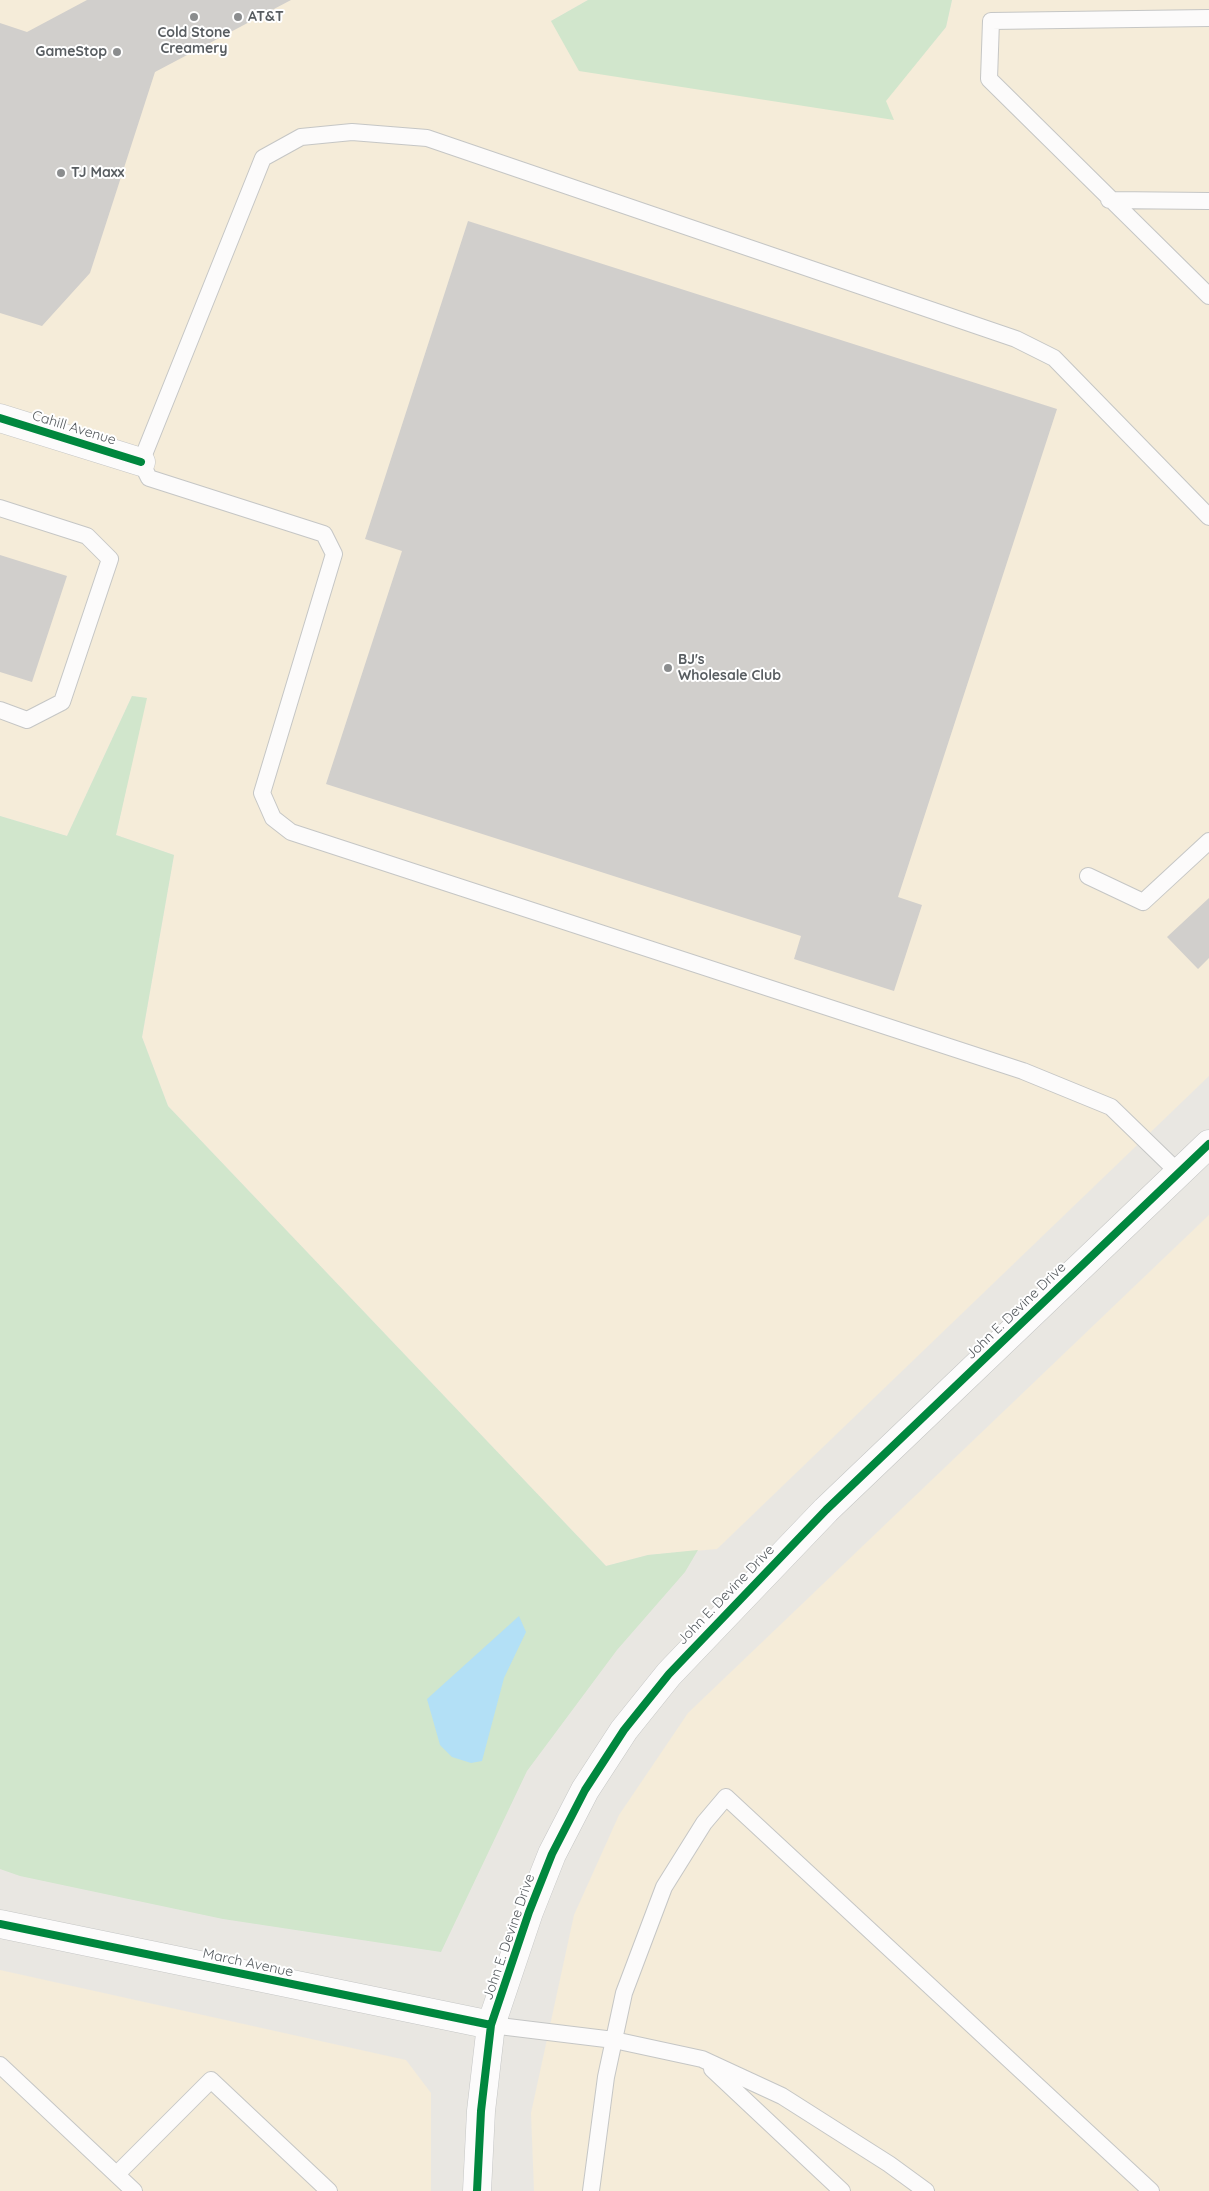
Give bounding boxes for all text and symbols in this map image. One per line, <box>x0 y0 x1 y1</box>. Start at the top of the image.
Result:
place label: AT&T <box>248 9 284 25</box>
marker: Cold Stone Creamery <box>188 11 200 23</box>
marker: AT&T <box>232 11 244 23</box>
place label: Cold Stone Creamery <box>157 25 231 58</box>
place label: GameStop <box>36 44 107 60</box>
marker: GameStop <box>111 46 123 58</box>
place label: TJ Maxx <box>71 165 124 181</box>
marker: TJ Maxx <box>55 167 67 179</box>
street label: Cahill Avenue <box>30 407 118 449</box>
place label: BJ's Wholesale Club <box>678 652 781 684</box>
marker: BJ's Wholesale Club <box>662 662 674 674</box>
street label: John E. Devine Drive <box>962 1259 1070 1363</box>
street label: John E. Devine Drive <box>674 1541 778 1649</box>
street label: John E. Devine Drive <box>479 1872 539 2002</box>
street label: March Avenue <box>201 1945 295 1981</box>

